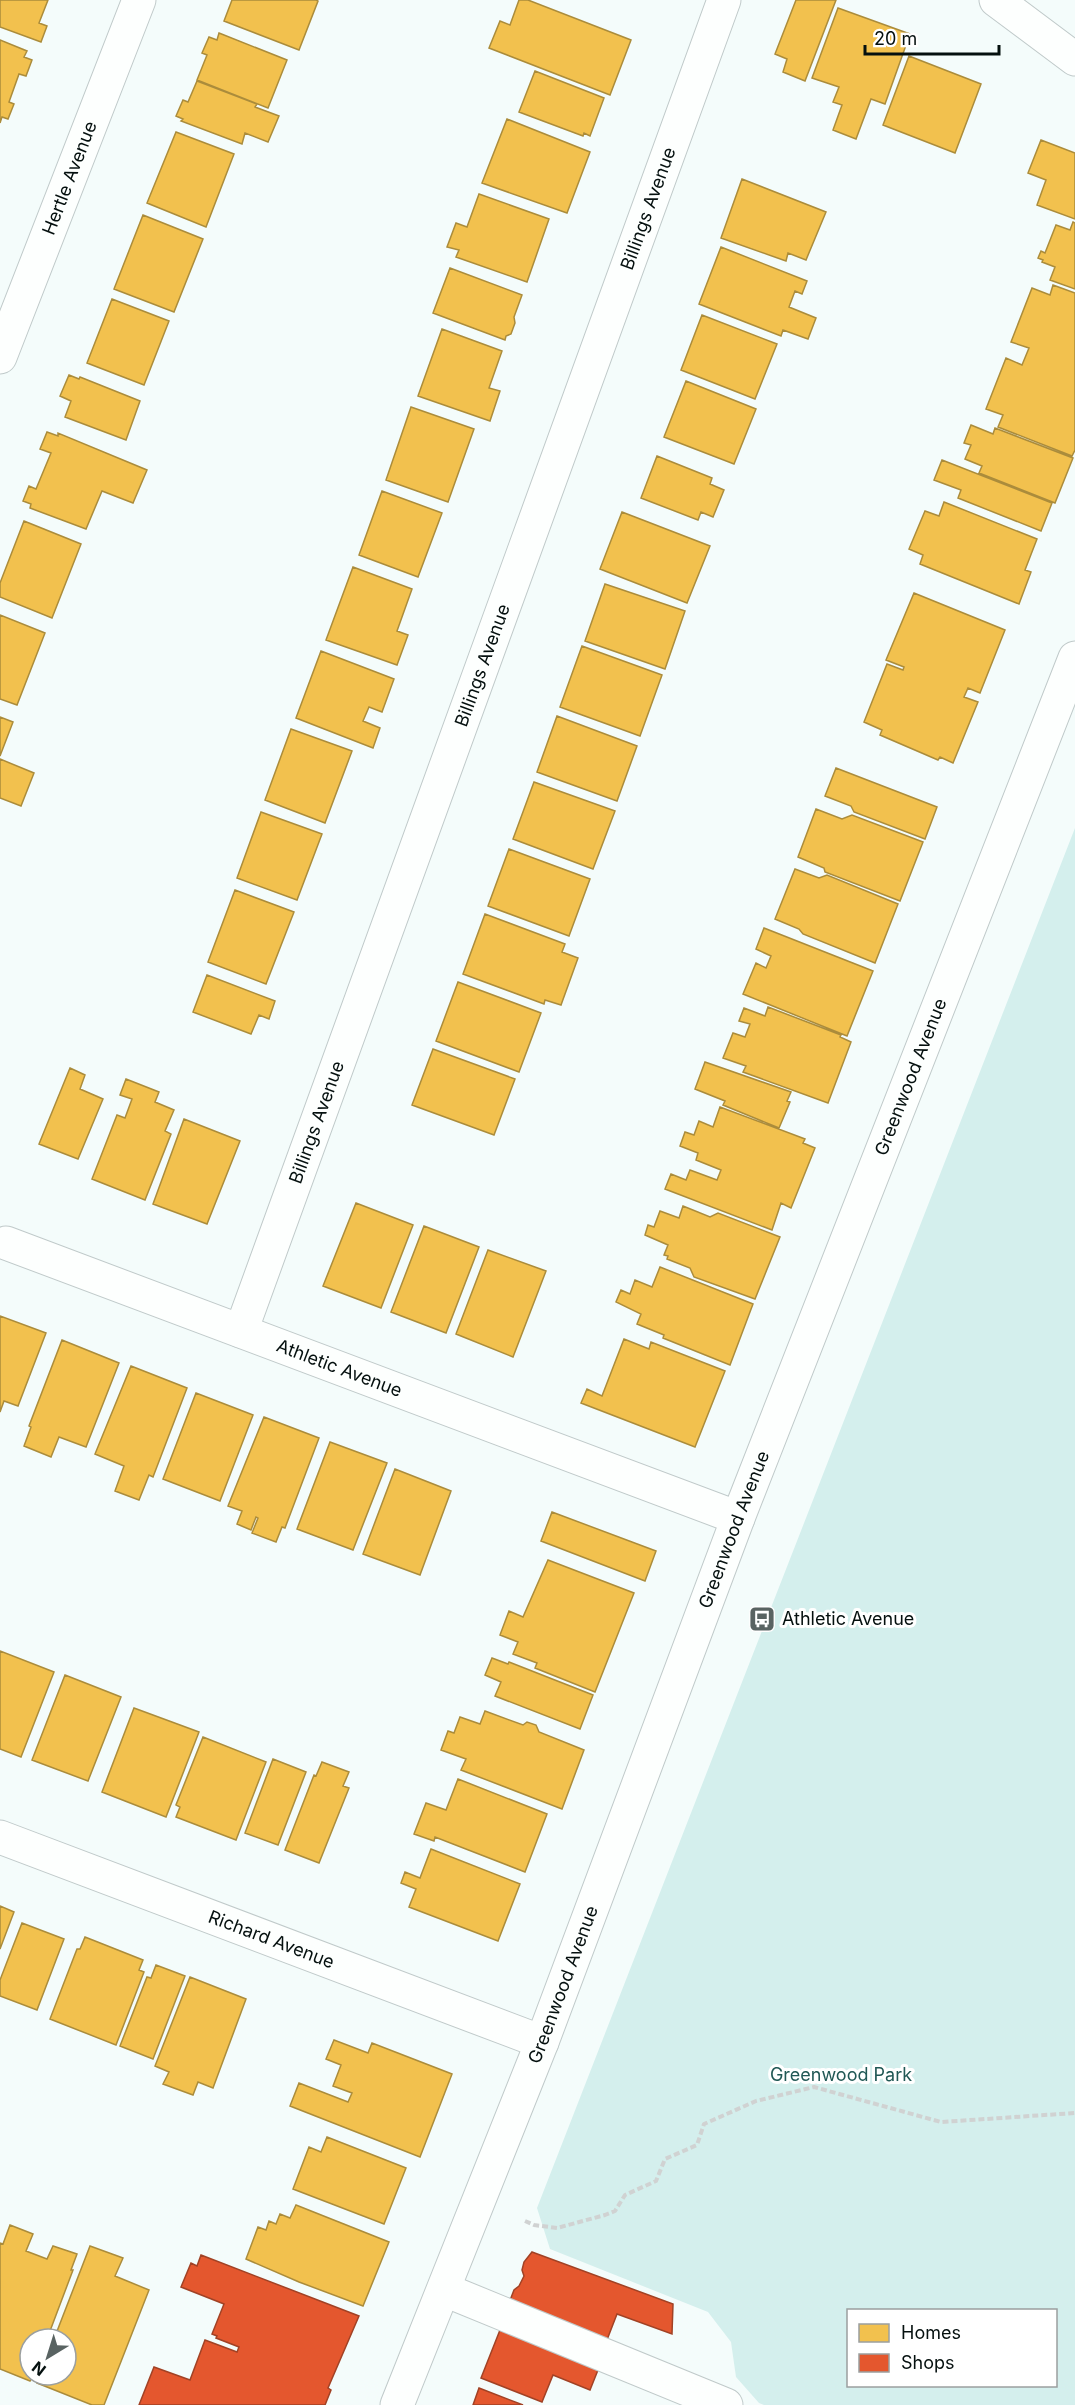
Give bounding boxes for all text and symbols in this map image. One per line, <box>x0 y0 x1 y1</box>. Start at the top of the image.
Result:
scale bar <box>865 18 998 56</box>
text: 20 m <box>874 28 917 49</box>
street label: Hertle Avenue <box>38 118 101 238</box>
street label: Billings Avenue <box>616 144 680 273</box>
street label: Billings Avenue <box>450 601 514 729</box>
street label: Greenwood Avenue <box>870 995 951 1158</box>
street label: Billings Avenue <box>284 1058 348 1186</box>
street label: Athletic Avenue <box>274 1335 405 1401</box>
street label: Greenwood Avenue <box>694 1448 773 1611</box>
bus stop icon: Athletic Avenue <box>747 1604 777 1634</box>
place label: Athletic Avenue <box>782 1608 914 1629</box>
street label: Greenwood Avenue <box>523 1903 602 2066</box>
street label: Richard Avenue <box>206 1906 337 1972</box>
park label: Greenwood Park <box>770 2064 912 2085</box>
legend <box>847 2309 1057 2387</box>
text: Homes <box>901 2322 961 2343</box>
north arrow <box>18 2327 78 2387</box>
text: Shops <box>901 2352 955 2373</box>
text: N <box>28 2357 50 2380</box>

